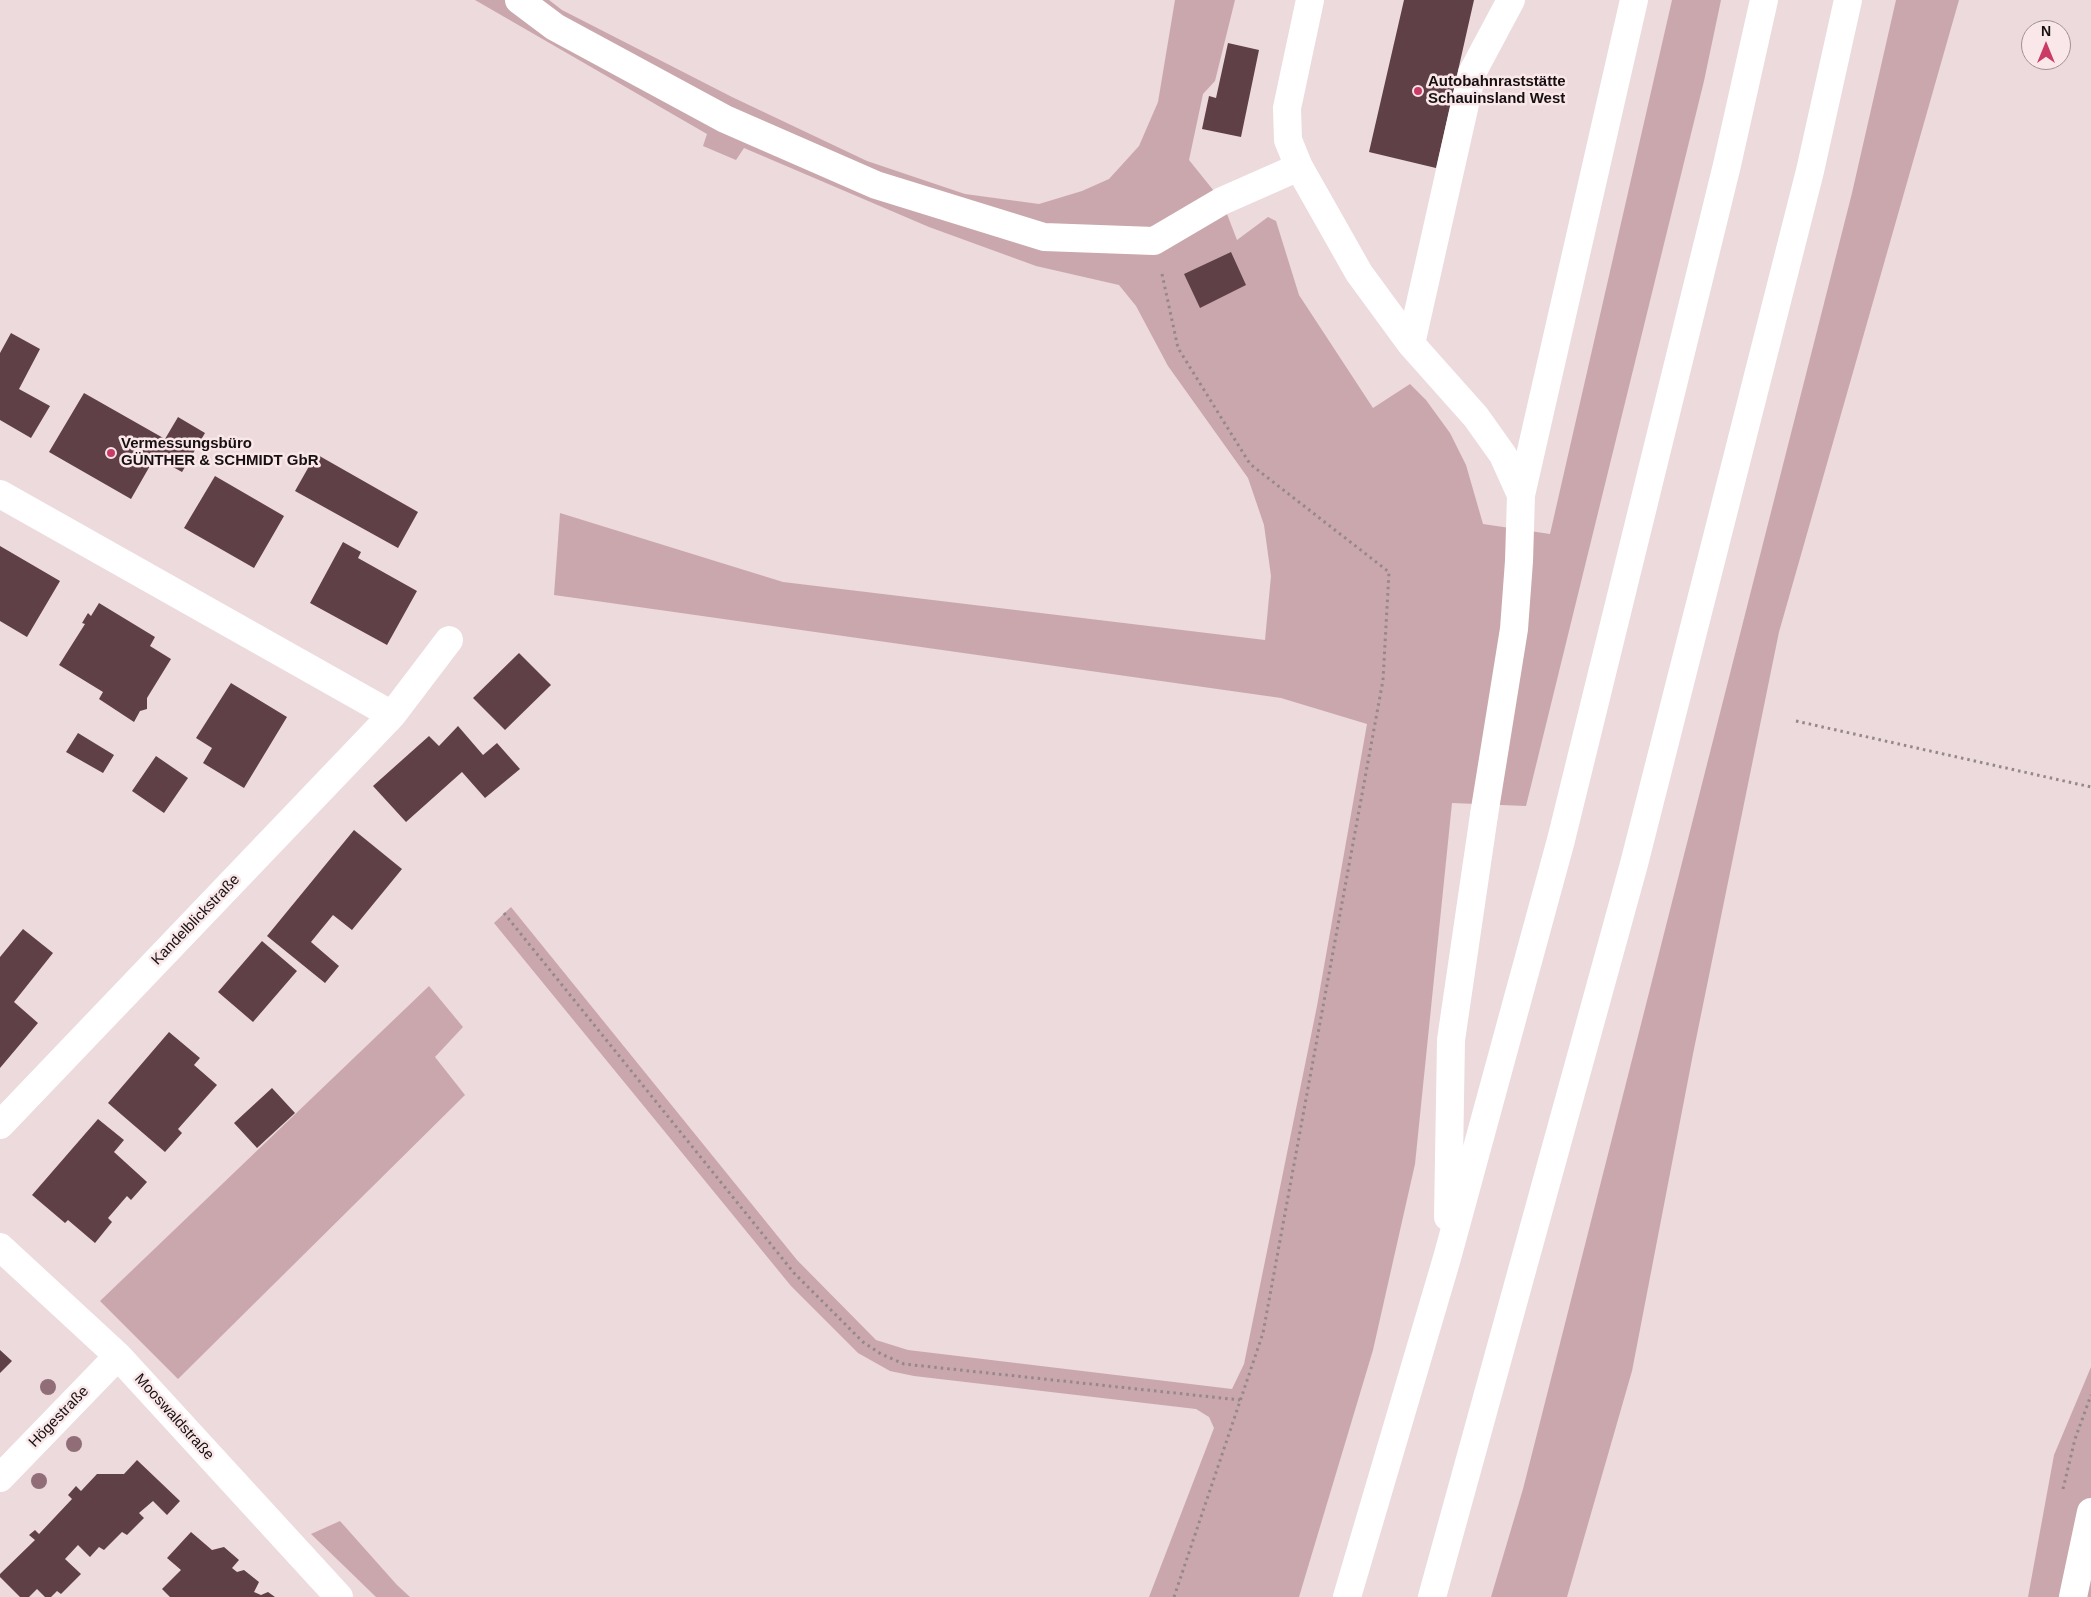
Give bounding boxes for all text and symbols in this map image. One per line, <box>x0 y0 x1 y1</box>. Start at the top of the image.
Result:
north arrow <box>2021 20 2071 70</box>
text: N <box>2041 23 2051 39</box>
place label: Autobahnraststätte Schauinsland West <box>1428 73 1566 108</box>
marker: Autobahnraststätte Schauinsland West <box>1412 85 1424 97</box>
place label: Vermessungsbüro GÜNTHER & SCHMIDT GbR <box>121 435 318 470</box>
marker: Vermessungsbüro GÜNTHER & SCHMIDT GbR <box>105 447 117 459</box>
street label: Kandelblickstraße <box>148 871 244 969</box>
street label: Mooswaldstraße <box>130 1370 218 1464</box>
street label: Högestraße <box>25 1383 93 1451</box>

